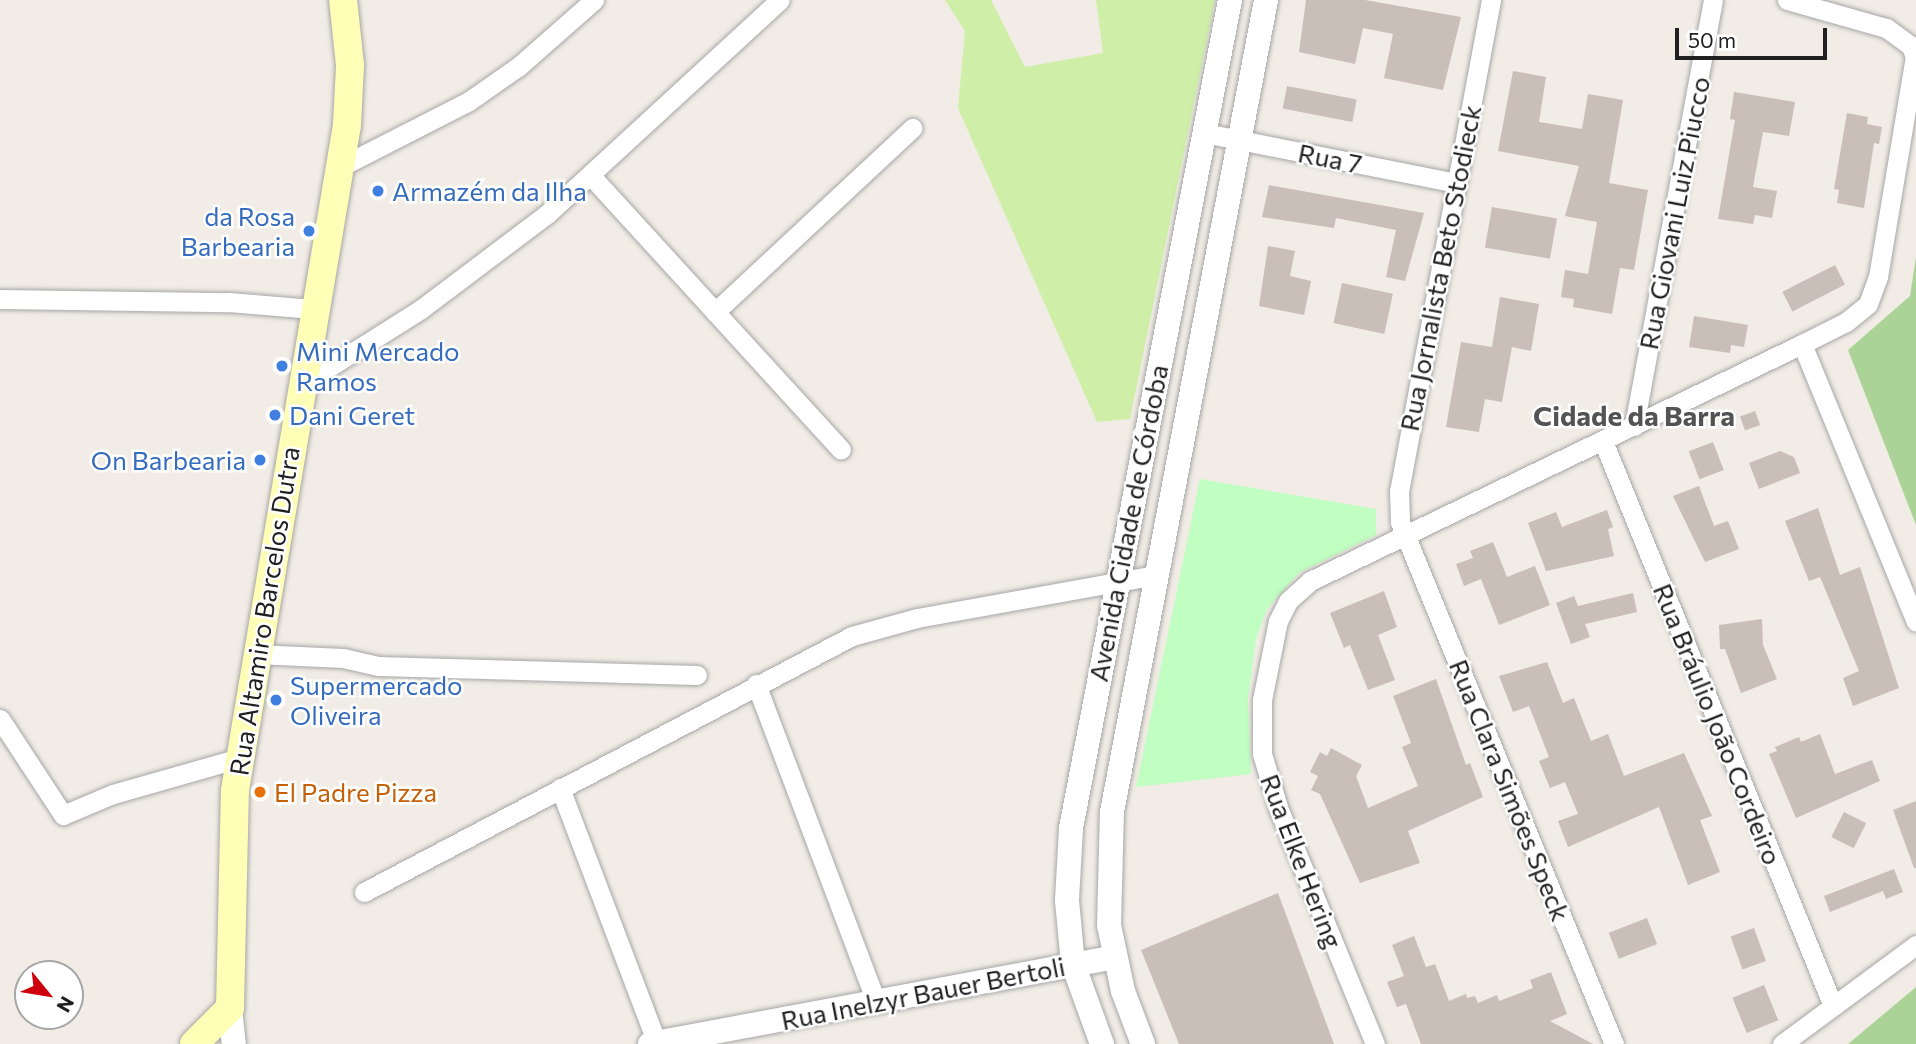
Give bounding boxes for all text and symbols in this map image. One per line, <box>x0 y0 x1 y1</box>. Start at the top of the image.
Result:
scale bar <box>1678 14 1830 58</box>
text: 50 m <box>1688 27 1736 52</box>
street label: Rua Giovani Luiz Piucco <box>1632 74 1716 352</box>
street label: Rua Jornalista Beto Stodieck <box>1393 102 1487 434</box>
street label: Rua 7 <box>1296 137 1364 179</box>
place label: Armazém da Ilha <box>392 175 587 207</box>
marker: Armazém da Ilha <box>370 183 386 199</box>
place label: da Rosa Barbearia <box>181 200 295 262</box>
marker: da Rosa Barbearia <box>301 223 317 239</box>
place label: Mini Mercado Ramos <box>296 335 460 396</box>
marker: Mini Mercado Ramos <box>274 358 290 374</box>
street label: Avenida Cidade de Córdoba <box>1082 362 1174 684</box>
district label: Cidade da Barra <box>1533 398 1735 432</box>
place label: Dani Geret <box>289 399 415 431</box>
marker: Dani Geret <box>267 407 283 423</box>
place label: On Barbearia <box>91 444 246 476</box>
street label: Rua Altamiro Barcelos Dutra <box>223 444 305 778</box>
marker: On Barbearia <box>252 452 268 468</box>
street label: Rua Bráulio João Cordeiro <box>1647 579 1789 869</box>
street label: Rua Clara Simões Speck <box>1443 655 1577 925</box>
place label: Supermercado Oliveira <box>290 669 463 730</box>
marker: Supermercado Oliveira <box>268 692 284 708</box>
street label: Rua Elke Hering <box>1254 770 1350 952</box>
place label: El Padre Pizza <box>274 776 437 808</box>
marker: El Padre Pizza <box>252 784 268 800</box>
street label: Rua Inelzyr Bauer Bertoli <box>778 950 1068 1036</box>
north arrow <box>14 960 84 1030</box>
text: N <box>52 993 79 1017</box>

